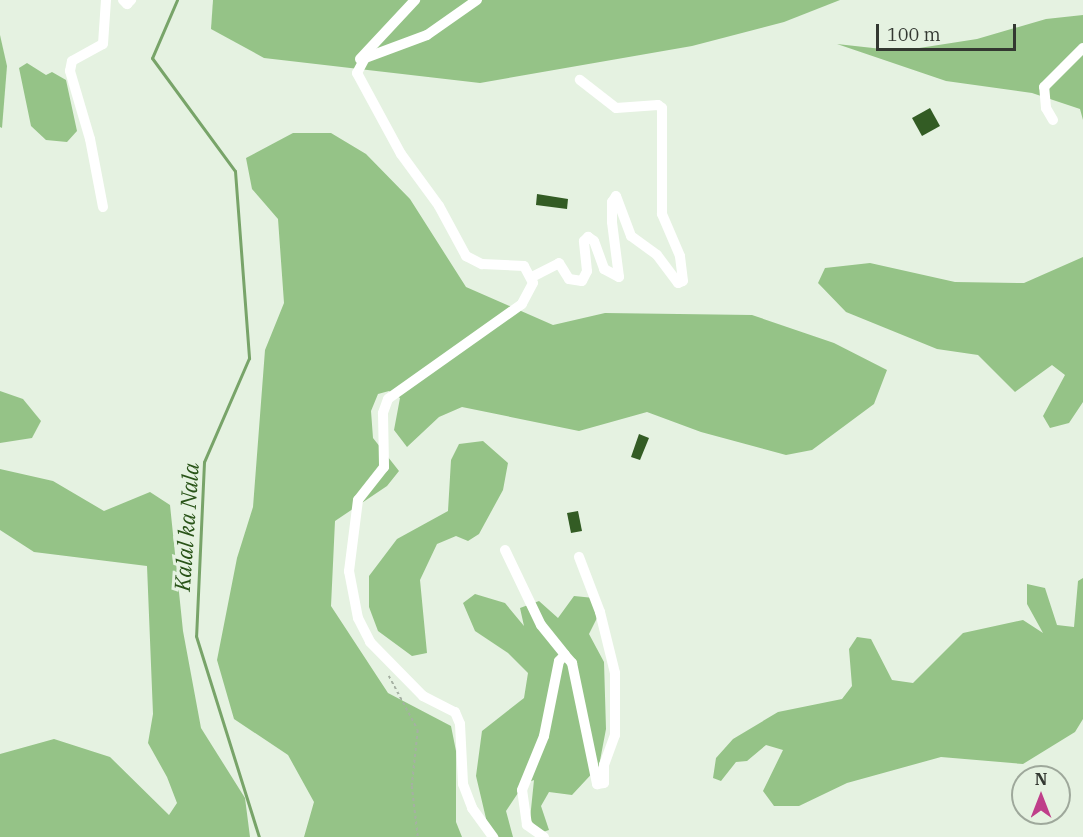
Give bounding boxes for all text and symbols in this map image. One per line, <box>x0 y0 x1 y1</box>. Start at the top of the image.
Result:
scale bar <box>879 12 1018 50</box>
text: 100 m <box>887 23 941 46</box>
water label: Kalal ka Nala <box>168 462 204 592</box>
north arrow <box>1011 765 1071 825</box>
text: N <box>1035 769 1047 789</box>

